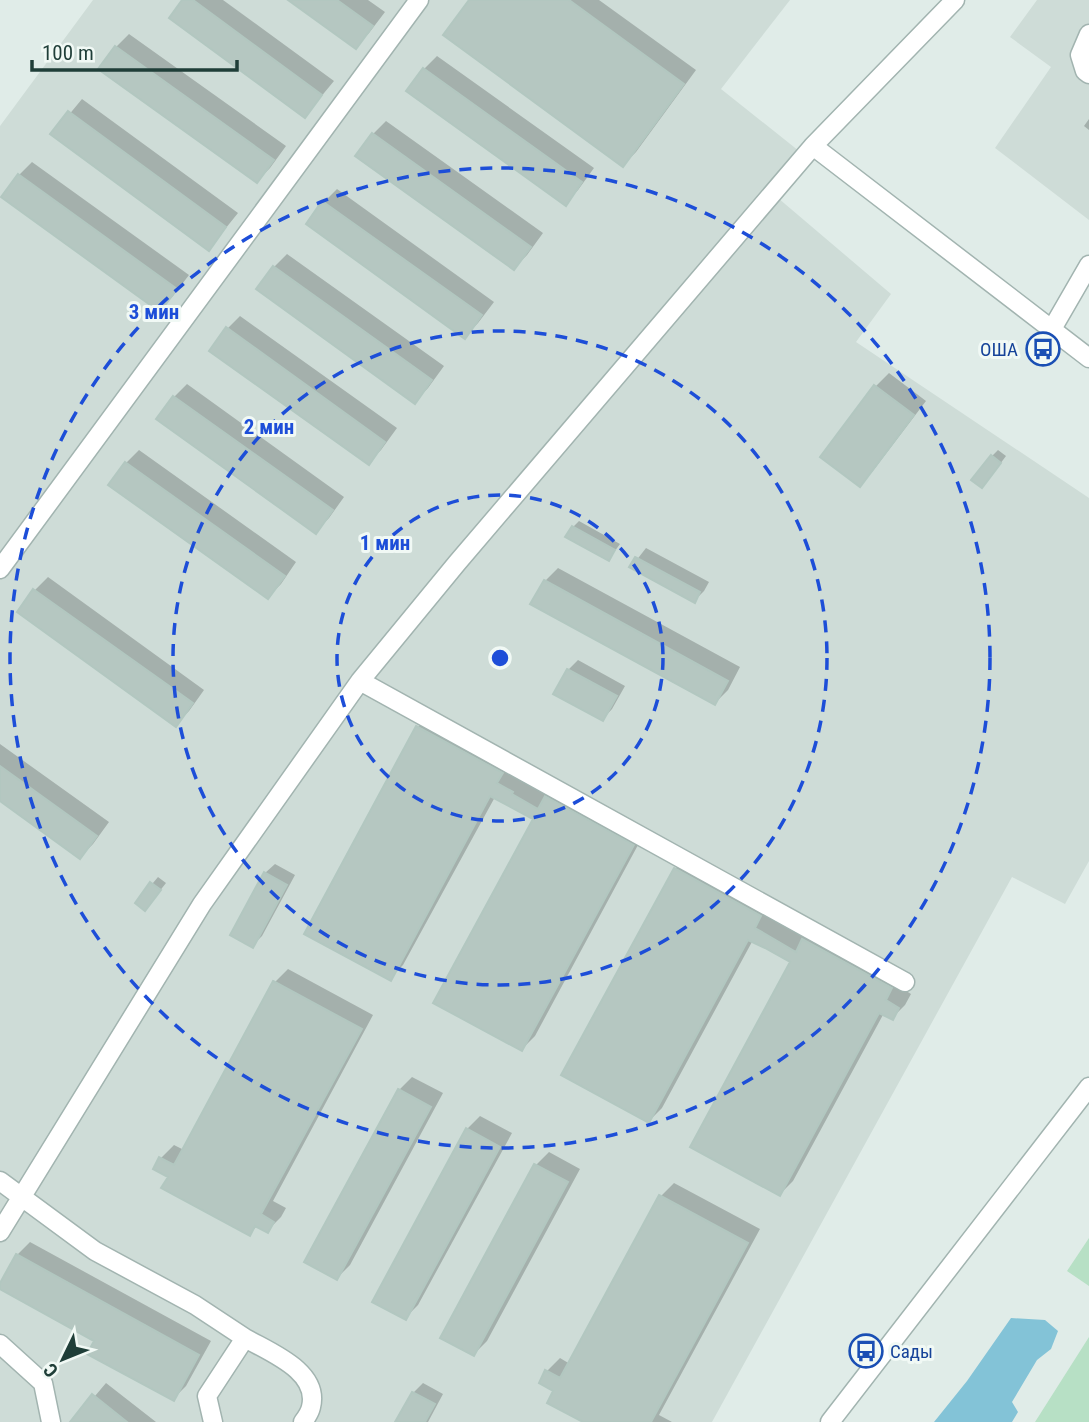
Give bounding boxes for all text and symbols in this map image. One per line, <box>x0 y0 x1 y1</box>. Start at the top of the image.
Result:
scale bar <box>32 28 236 72</box>
text: 100 m <box>42 41 94 65</box>
text: 3 мин <box>129 300 179 324</box>
bus stop icon: ОША <box>1024 330 1062 368</box>
place label: ОША <box>980 338 1018 361</box>
text: 2 мин <box>244 415 294 439</box>
text: 1 мин <box>360 531 410 555</box>
centre of rings <box>488 646 512 670</box>
north arrow <box>28 1324 98 1394</box>
bus stop icon: Сады <box>847 1332 885 1370</box>
place label: Сады <box>890 1340 933 1363</box>
text: С <box>39 1358 63 1382</box>

